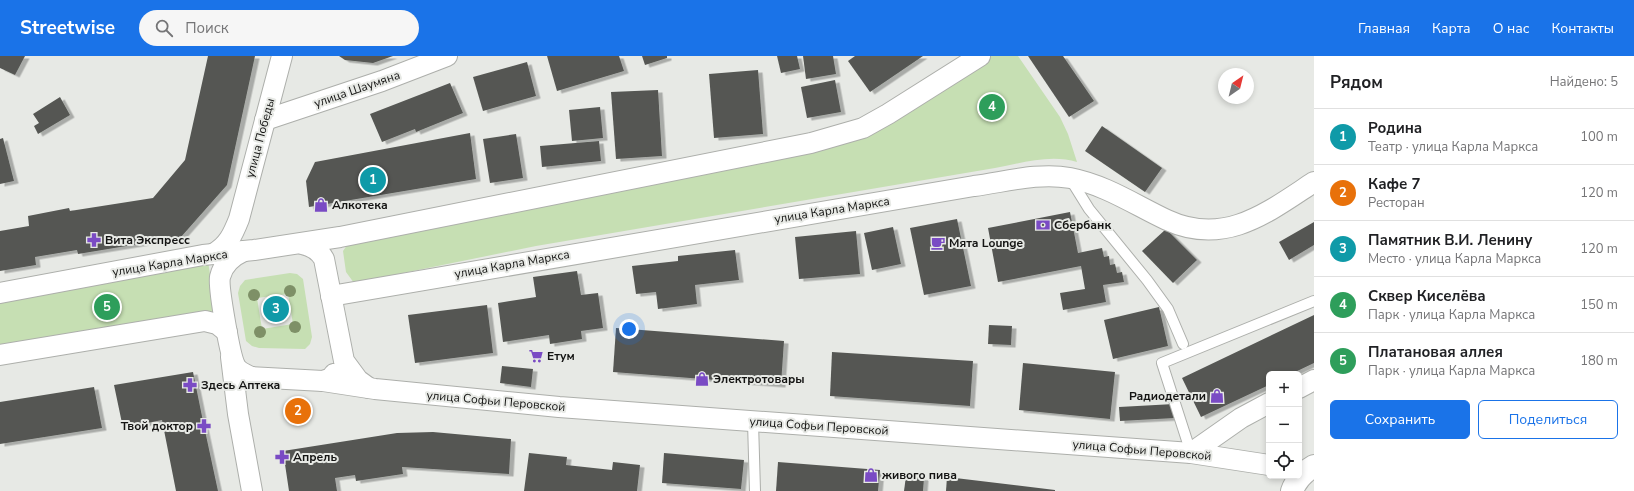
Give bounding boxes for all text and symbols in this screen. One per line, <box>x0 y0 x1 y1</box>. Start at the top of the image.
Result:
search box <box>139 10 419 46</box>
text: Streetwise <box>20 15 115 41</box>
icon: search <box>153 17 175 39</box>
text: Поиск <box>185 18 229 38</box>
text: Главная <box>1358 19 1410 38</box>
text: Карта <box>1432 19 1471 38</box>
text: О нас <box>1493 19 1529 38</box>
text: Контакты <box>1551 19 1614 38</box>
street label: улица Шаумяна <box>312 67 402 111</box>
north arrow <box>1218 68 1254 104</box>
text: Рядом <box>1330 71 1383 94</box>
text: Найдено: 5 <box>1550 73 1618 91</box>
pin: 4 <box>979 92 1005 122</box>
street label: улица Победы <box>242 97 278 179</box>
text: Родина <box>1368 118 1422 138</box>
text: 1 <box>1339 128 1347 146</box>
text: 100 m <box>1580 128 1618 146</box>
text: Театр · улица Карла Маркса <box>1368 138 1538 156</box>
pin: 1 <box>360 165 386 195</box>
text: Кафе 7 <box>1368 174 1421 194</box>
text: 2 <box>1339 184 1347 202</box>
text: 120 m <box>1580 184 1618 202</box>
street label: улица Карла Маркса <box>773 193 891 227</box>
text: Ресторан <box>1368 194 1425 212</box>
shop icon: Алкотека <box>313 197 329 213</box>
place label: Алкотека <box>332 197 388 213</box>
bank icon: Сбербанк <box>1035 217 1051 233</box>
place label: Сбербанк <box>1054 217 1111 233</box>
text: Памятник В.И. Ленину <box>1368 230 1532 250</box>
pharmacy icon: Вита Экспресс <box>86 232 102 248</box>
place label: Вита Экспресс <box>105 232 190 248</box>
cafe icon: Мята Lounge <box>930 235 946 251</box>
place label: Мята Lounge <box>949 235 1024 251</box>
text: 3 <box>1339 240 1347 258</box>
text: 120 m <box>1580 240 1618 258</box>
street label: улица Карла Маркса <box>111 246 229 280</box>
street label: улица Карла Маркса <box>453 246 571 282</box>
text: Место · улица Карла Маркса <box>1368 250 1541 268</box>
text: Сквер Киселёва <box>1368 286 1486 306</box>
pin: 5 <box>94 292 120 322</box>
pin: 3 <box>263 294 289 324</box>
text: 4 <box>1339 296 1347 314</box>
text: 150 m <box>1580 296 1618 314</box>
text: Парк · улица Карла Маркса <box>1368 306 1535 324</box>
your location <box>619 319 639 339</box>
text: Платановая аллея <box>1368 342 1503 362</box>
supermarket icon: Етум <box>528 348 544 364</box>
place label: Етум <box>547 348 575 364</box>
text: 5 <box>1339 352 1347 370</box>
text: 180 m <box>1580 352 1618 370</box>
text: Парк · улица Карла Маркса <box>1368 362 1535 380</box>
shop icon: Электротовары <box>694 371 710 387</box>
place label: Электротовары <box>713 371 805 387</box>
map controls <box>1266 371 1302 479</box>
button: + <box>1266 371 1302 407</box>
pharmacy icon: Здесь Аптека <box>182 377 198 393</box>
place label: Здесь Аптека <box>201 377 280 393</box>
street label: улица Софьи Перовской <box>426 387 566 415</box>
place label: Радиодетали <box>1129 388 1206 404</box>
shop icon: Радиодетали <box>1209 388 1225 404</box>
pin: 2 <box>285 396 311 426</box>
button: Сохранить <box>1330 400 1470 439</box>
button: Поделиться <box>1478 400 1618 439</box>
button: − <box>1266 407 1302 443</box>
street label: улица Софьи Перовской <box>749 413 889 439</box>
place label: Твой доктор <box>121 418 193 434</box>
pharmacy icon: Твой доктор <box>196 418 212 434</box>
street label: улица Софьи Перовской <box>1072 436 1212 464</box>
button: locate <box>1266 443 1302 479</box>
pharmacy icon: Апрель <box>274 449 290 465</box>
place label: Апрель <box>293 449 337 465</box>
shop icon: живого пива <box>863 467 879 483</box>
place label: живого пива <box>881 467 957 483</box>

